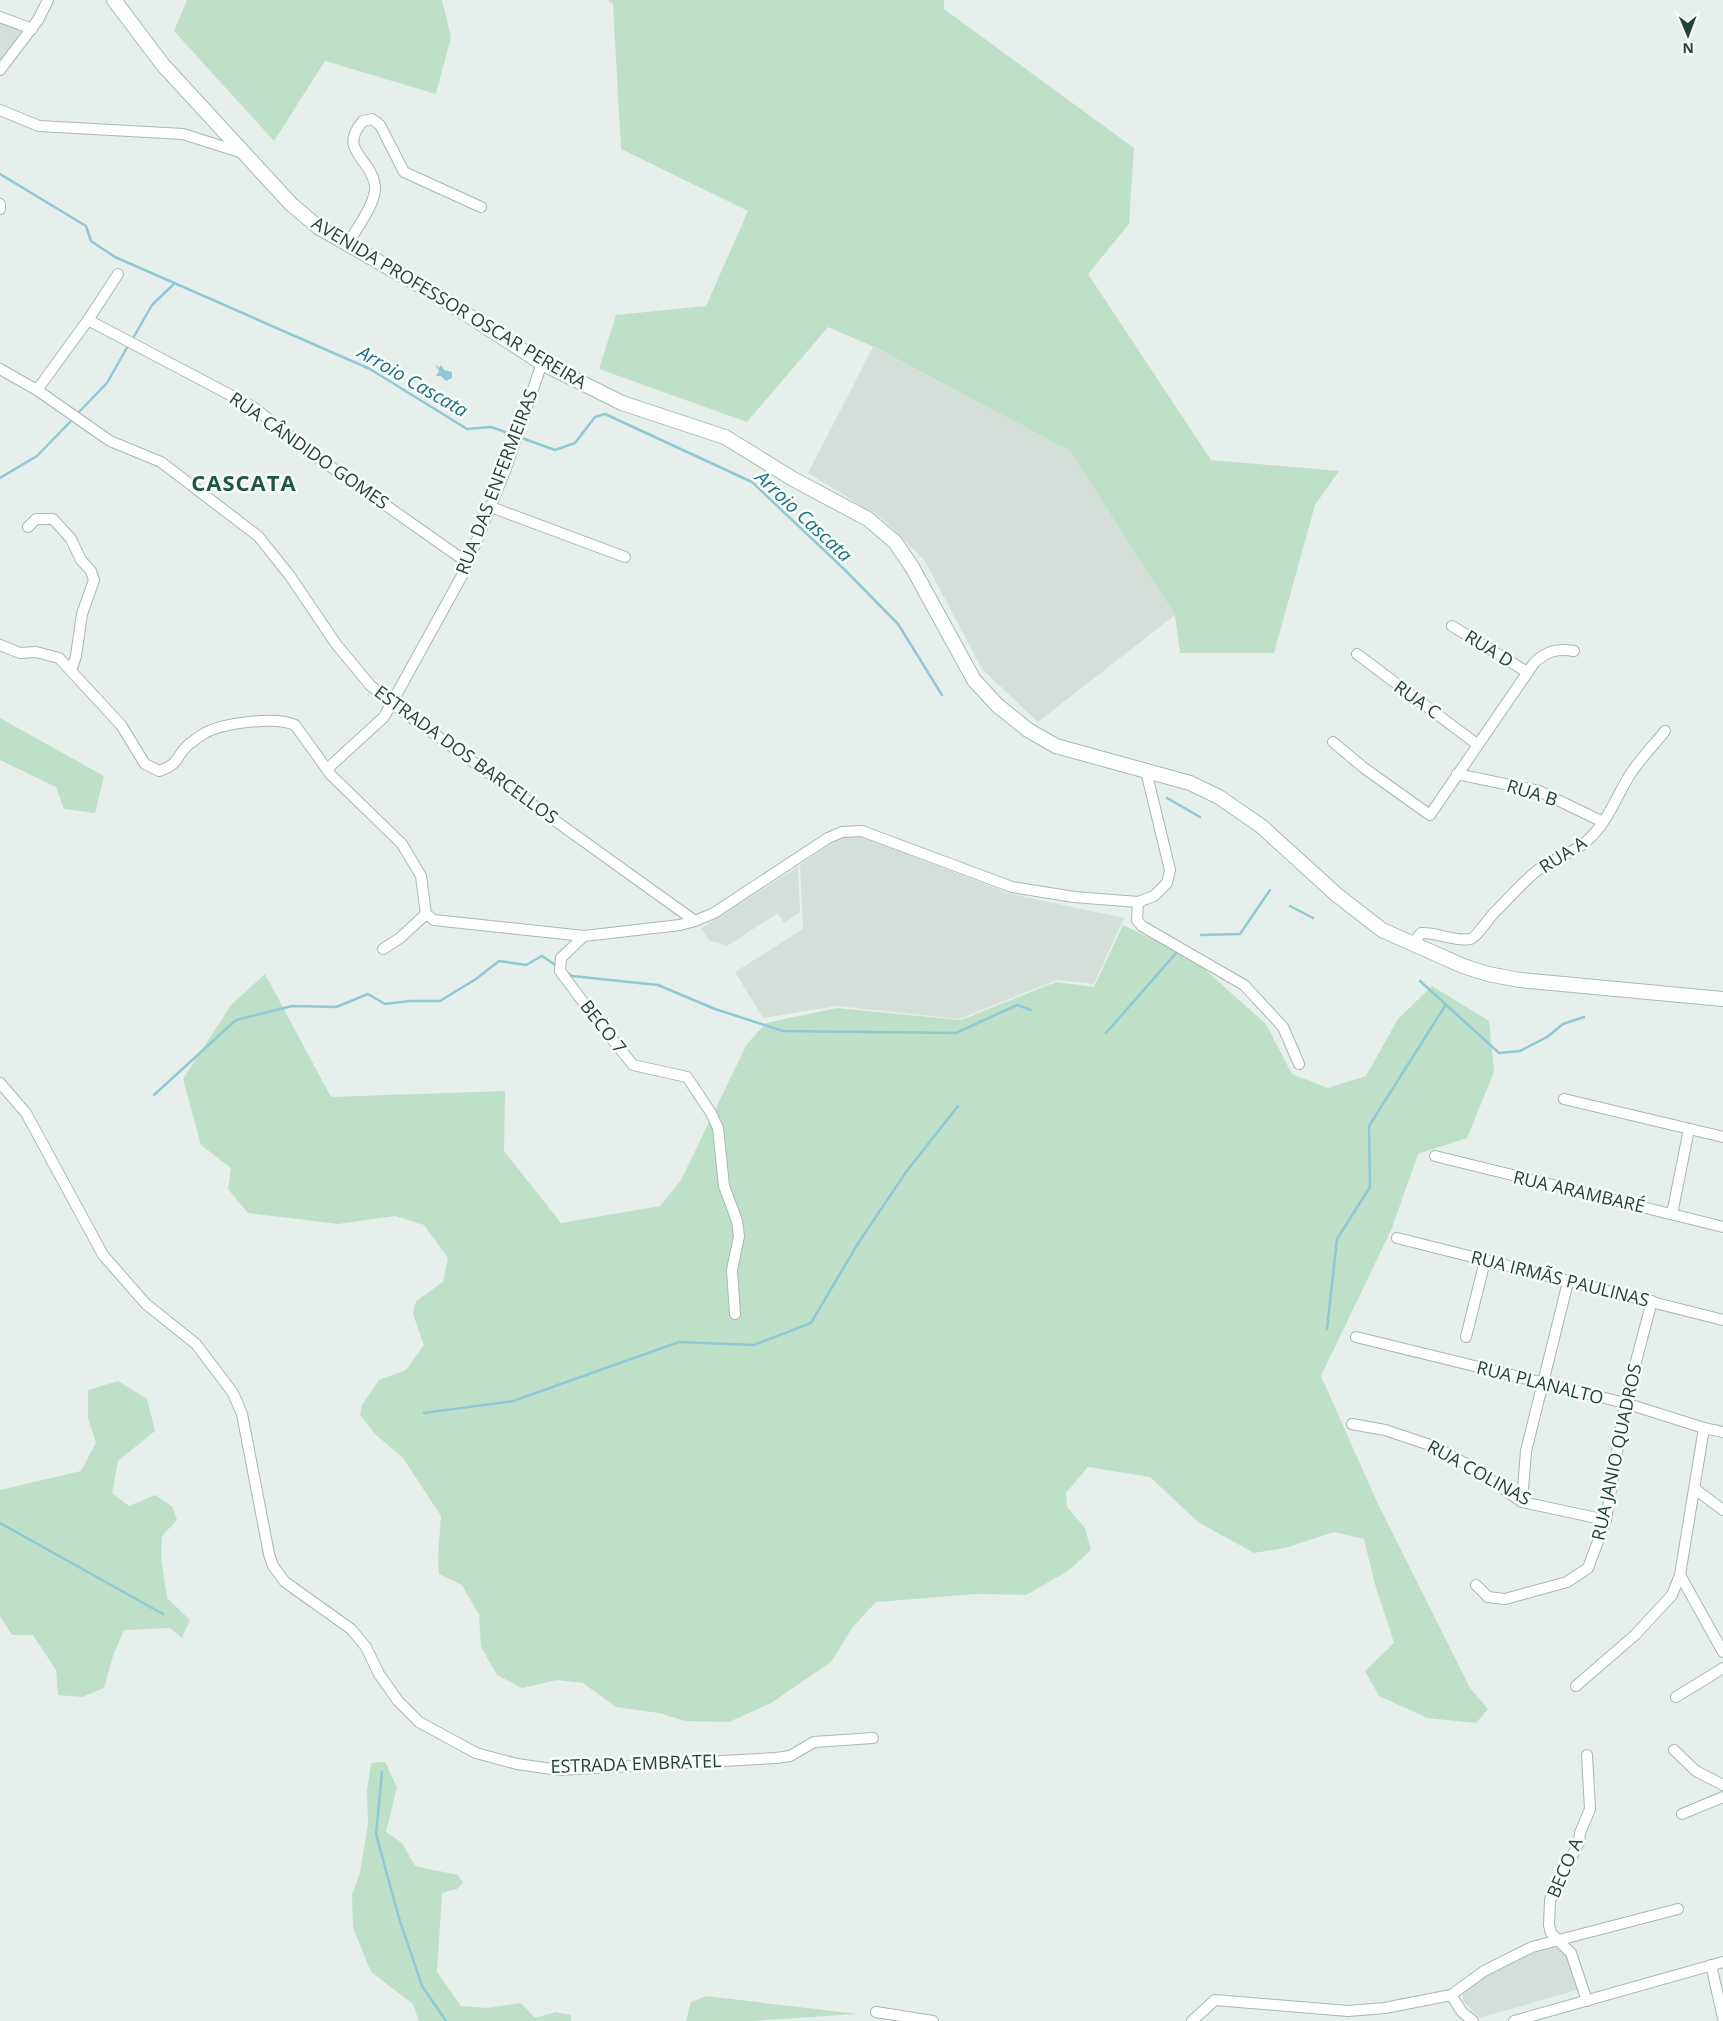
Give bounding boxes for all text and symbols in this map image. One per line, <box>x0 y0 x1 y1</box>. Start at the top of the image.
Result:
north arrow <box>1663 10 1713 60</box>
text: N <box>1682 39 1694 58</box>
street label: AVENIDA PROFESSOR OSCAR PEREIRA <box>308 210 592 394</box>
water label: Arroio Cascata <box>351 338 473 423</box>
street label: RUA DAS ENFERMEIRAS <box>450 385 543 578</box>
street label: RUA CÂNDIDO GOMES <box>225 386 394 514</box>
water label: Arroio Cascata <box>749 463 858 568</box>
district label: CASCATA <box>191 467 297 497</box>
street label: RUA D <box>1461 624 1519 672</box>
street label: RUA C <box>1390 675 1446 724</box>
street label: ESTRADA DOS BARCELLOS <box>370 679 563 829</box>
street label: RUA B <box>1504 773 1561 811</box>
street label: RUA A <box>1534 830 1591 878</box>
street label: BECO 7 <box>575 995 632 1058</box>
street label: RUA ARAMBARÉ <box>1511 1164 1647 1218</box>
street label: RUA IRMÃS PAULINAS <box>1469 1244 1652 1312</box>
street label: RUA PLANALTO <box>1474 1355 1606 1409</box>
street label: RUA JANIO QUADROS <box>1586 1361 1647 1542</box>
street label: RUA COLINAS <box>1423 1434 1536 1511</box>
street label: ESTRADA EMBRATEL <box>550 1748 722 1778</box>
street label: BECO A <box>1541 1833 1588 1901</box>

